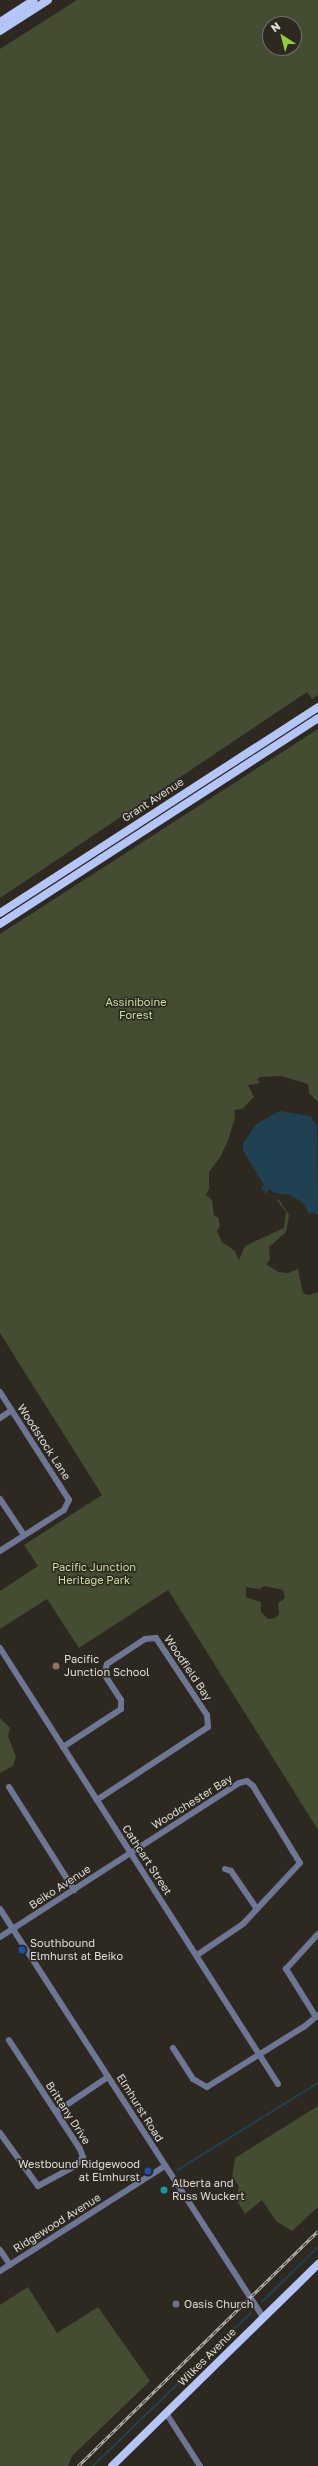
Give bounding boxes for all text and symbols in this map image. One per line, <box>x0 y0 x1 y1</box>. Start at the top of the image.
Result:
north arrow <box>262 16 302 56</box>
text: N <box>268 19 282 34</box>
street label: Grant Avenue <box>120 775 186 825</box>
park label: Assiniboine Forest <box>105 996 167 1022</box>
street label: Woodstock Lane <box>15 1402 73 1482</box>
park label: Pacific Junction Heritage Park <box>52 1561 136 1587</box>
street label: Woodfield Bay <box>161 1633 215 1703</box>
place label: Pacific Junction School <box>64 1653 150 1679</box>
marker: Pacific Junction School <box>51 1661 61 1671</box>
street label: Woodchester Bay <box>149 1772 235 1832</box>
street label: Cathcart Street <box>119 1822 175 1898</box>
street label: Beiko Avenue <box>27 1862 93 1912</box>
place label: Southbound Elmhurst at Beiko <box>30 1937 123 1963</box>
marker: Southbound Elmhurst at Beiko <box>17 1945 27 1955</box>
street label: Elmhurst Road <box>114 2072 166 2144</box>
street label: Brittany Drive <box>43 2079 93 2147</box>
place label: Westbound Ridgewood at Elmhurst <box>18 2158 140 2184</box>
marker: Westbound Ridgewood at Elmhurst <box>143 2166 153 2176</box>
place label: Alberta and Russ Wuckert <box>172 2177 245 2203</box>
marker: Alberta and Russ Wuckert <box>159 2185 169 2195</box>
street label: Ridgewood Avenue <box>11 2191 103 2255</box>
place label: Oasis Church <box>184 2297 254 2311</box>
marker: Oasis Church <box>171 2299 181 2309</box>
street label: Wilkes Avenue <box>175 2325 239 2389</box>

